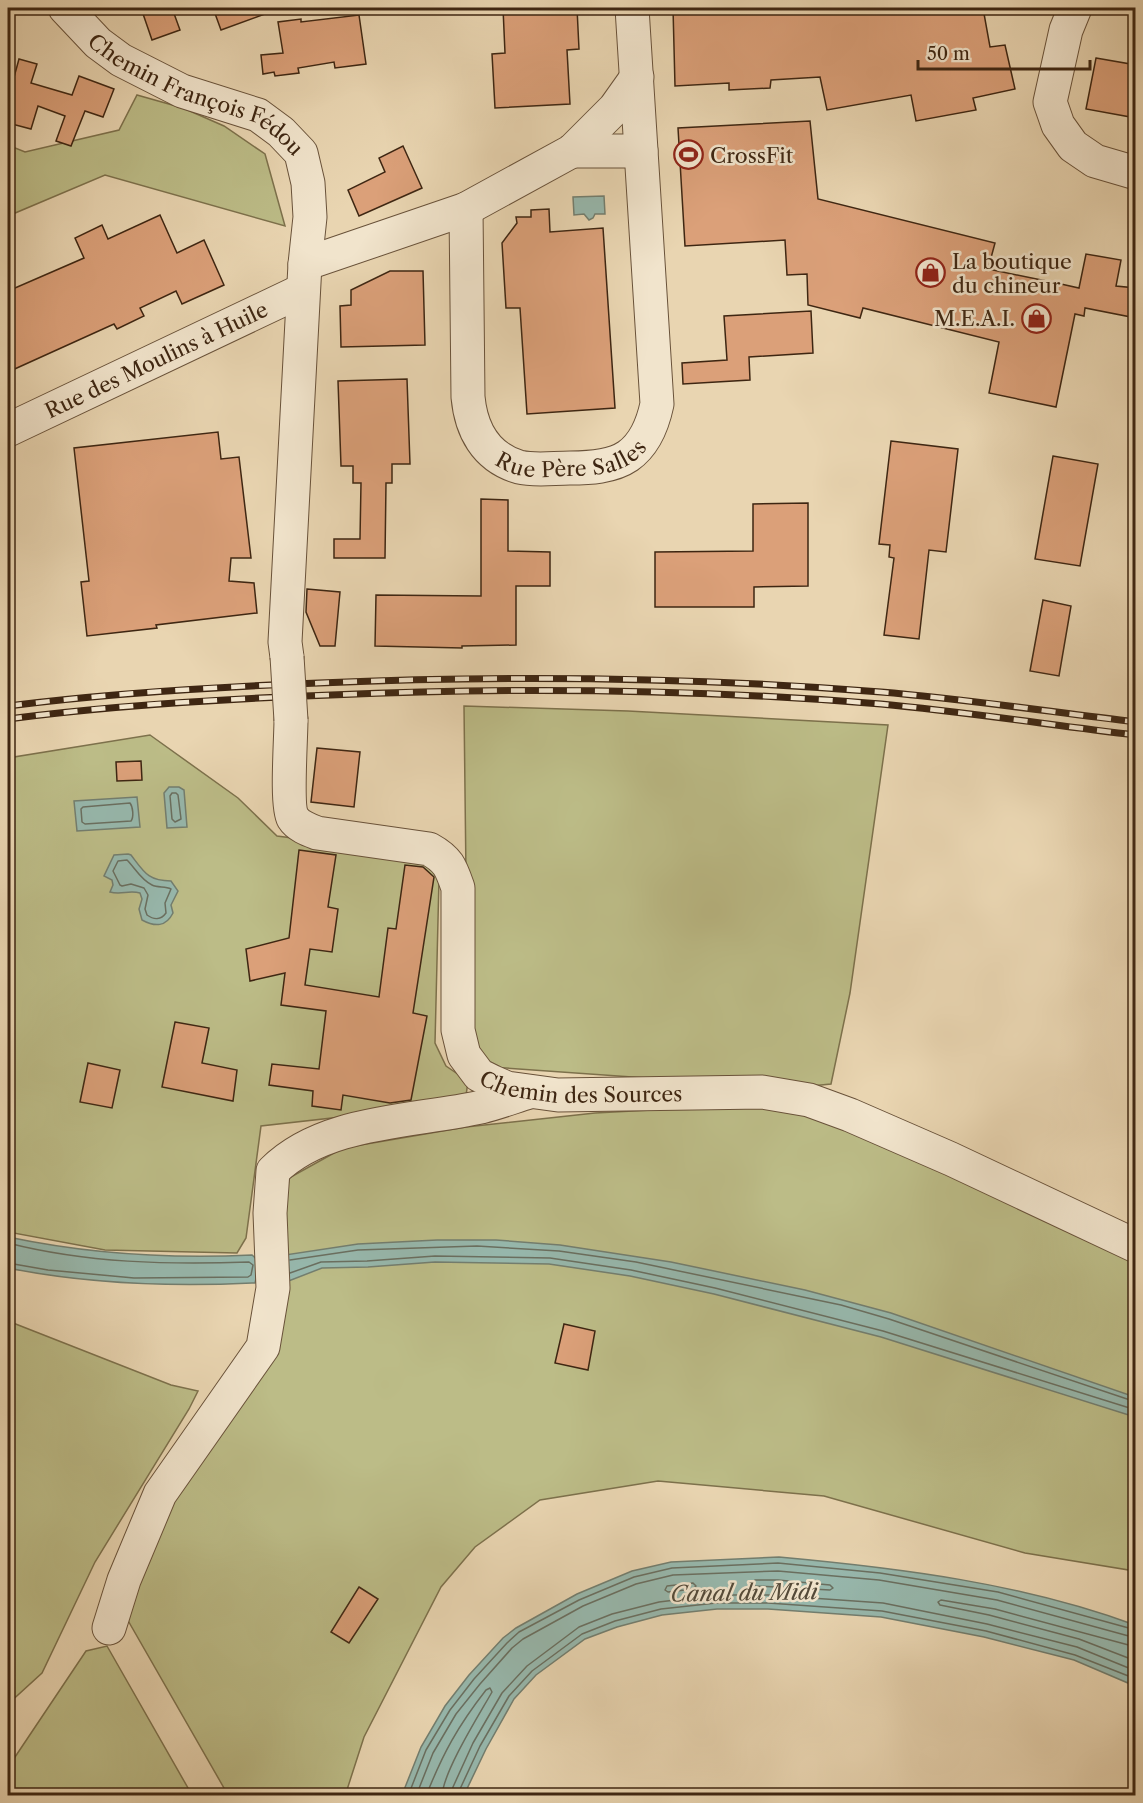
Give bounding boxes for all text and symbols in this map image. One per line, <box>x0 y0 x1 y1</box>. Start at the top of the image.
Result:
street label: Chemin François Fédou <box>83 28 309 160</box>
scale bar <box>918 33 1090 71</box>
text: 50 m <box>927 43 970 65</box>
sports icon: CrossFit <box>673 139 705 171</box>
place label: CrossFit <box>710 143 794 168</box>
place label: La boutique du chineur <box>952 249 1072 298</box>
shop icon: La boutique du chineur <box>915 257 947 289</box>
street label: Rue des Moulins à Huile <box>41 296 272 423</box>
shop icon: M.E.A.I. <box>1020 302 1052 334</box>
place label: M.E.A.I. <box>934 306 1015 331</box>
street label: Rue Père Salles <box>492 435 651 482</box>
street label: Chemin des Sources <box>476 1065 683 1107</box>
water label: Canal du Midi <box>670 1578 819 1608</box>

